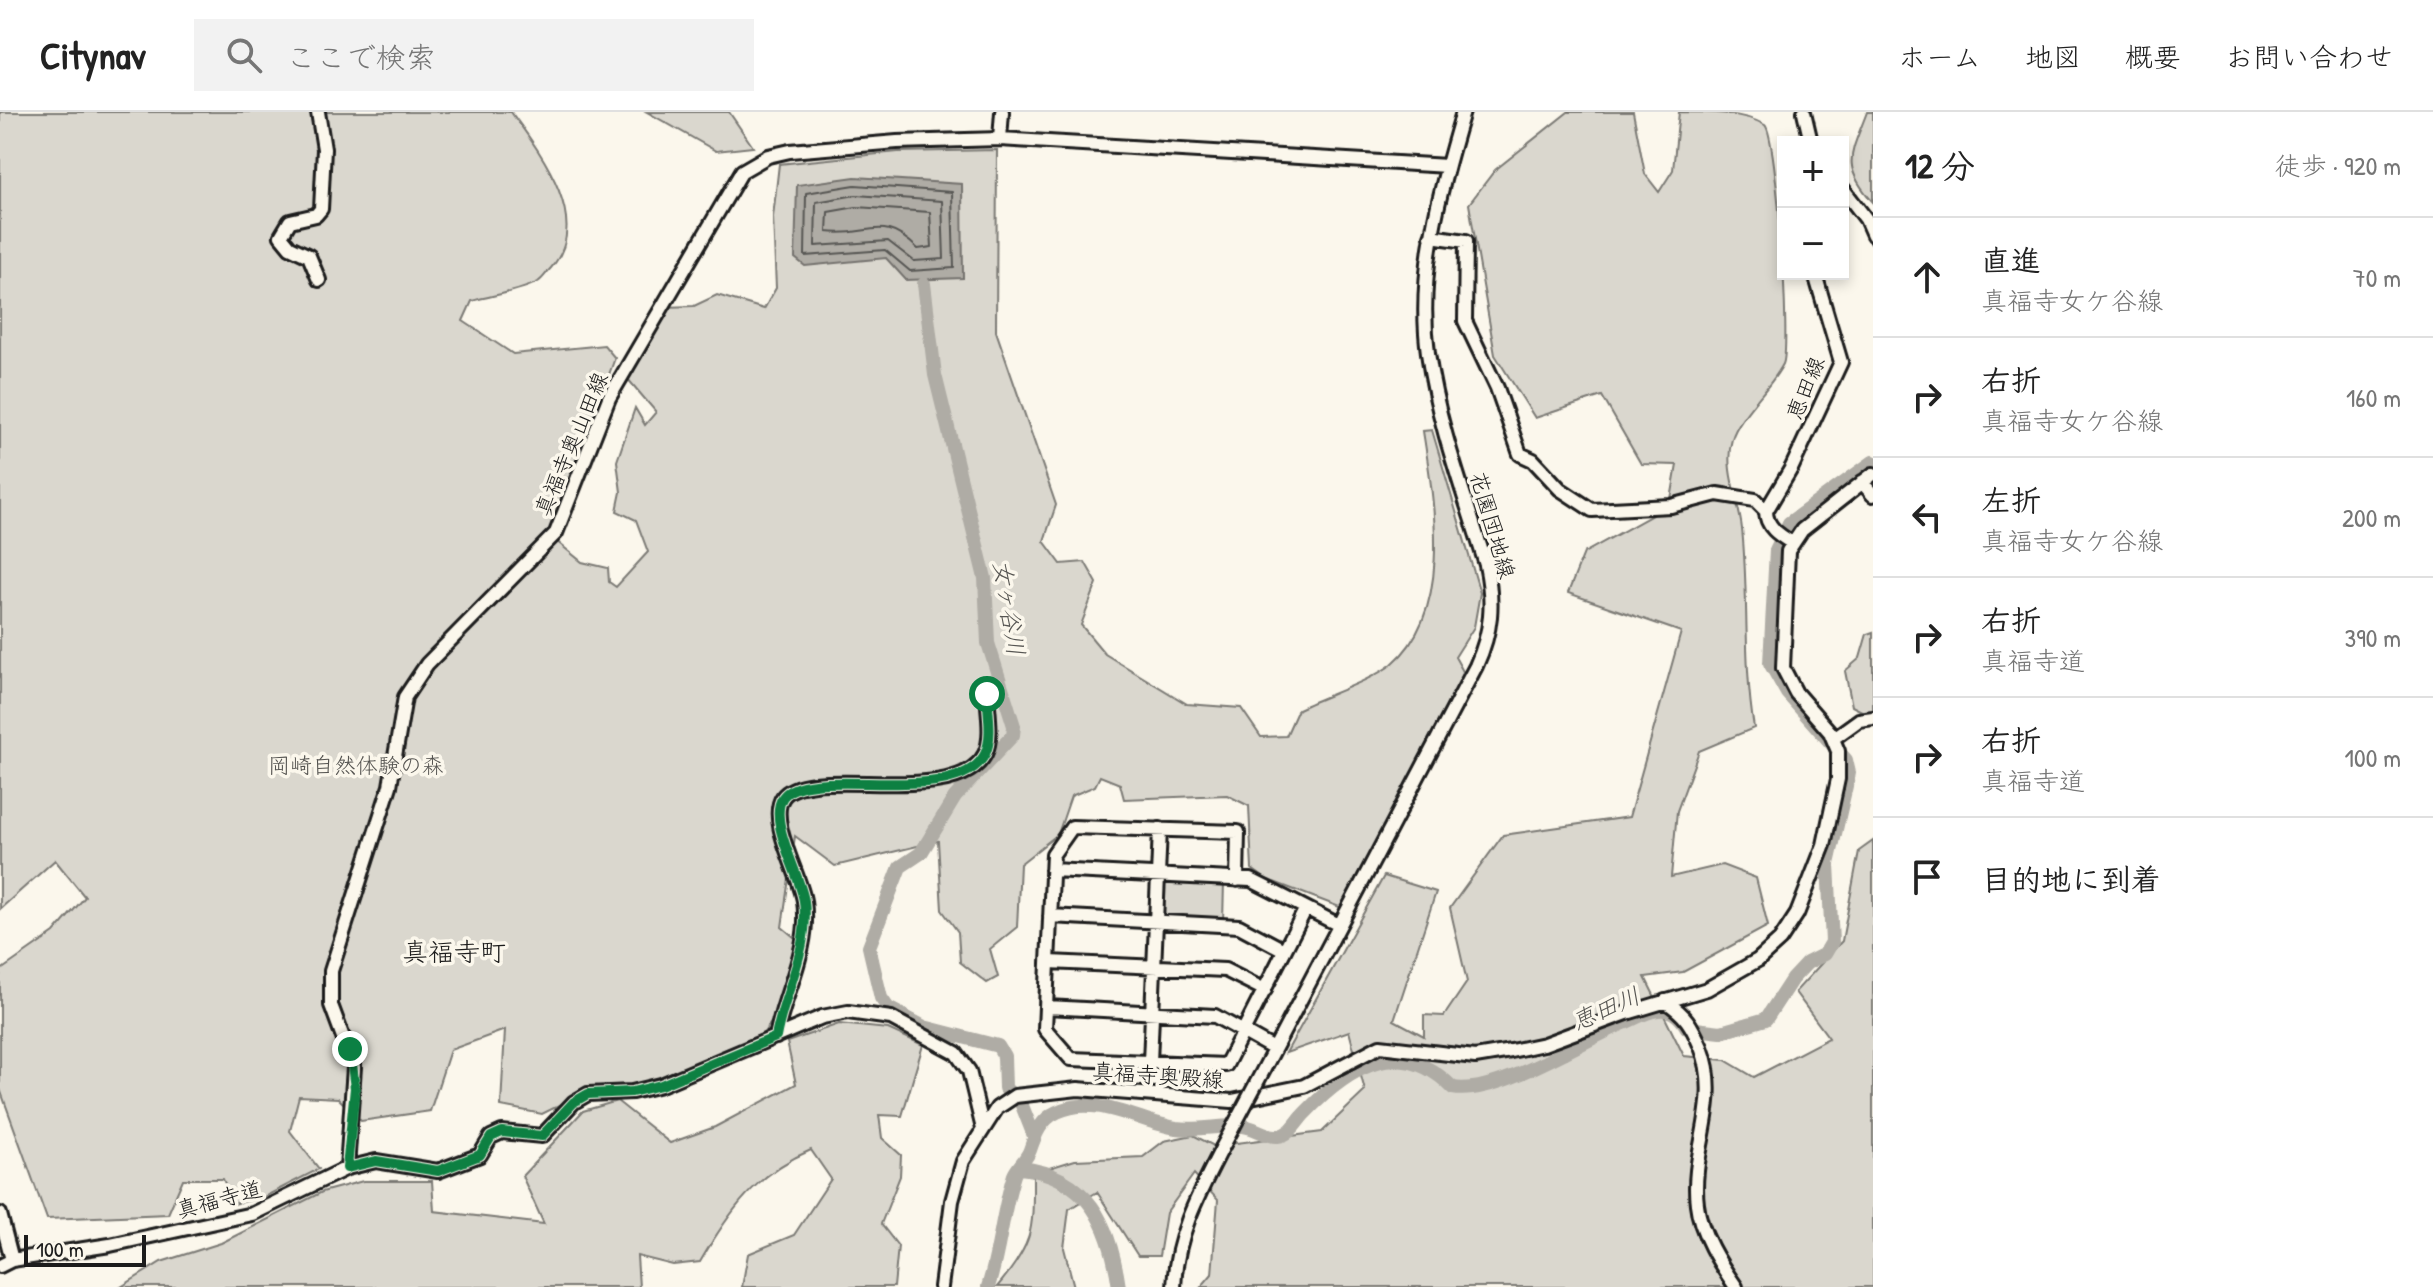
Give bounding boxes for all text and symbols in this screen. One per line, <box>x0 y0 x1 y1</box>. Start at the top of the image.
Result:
search box <box>194 19 754 91</box>
text: Citynav <box>40 29 146 81</box>
icon: search <box>222 33 266 77</box>
text: ここで検索 <box>286 37 436 77</box>
text: ホーム <box>1898 38 1981 76</box>
text: 地図 <box>2025 38 2081 76</box>
text: 概要 <box>2125 38 2181 76</box>
text: お問い合わせ <box>2225 38 2393 76</box>
map controls <box>1777 136 1849 280</box>
button: + <box>1777 136 1849 208</box>
text: 12 分 <box>1905 143 1975 189</box>
text: 徒歩 · 920 m <box>2275 148 2401 183</box>
button: − <box>1777 208 1849 280</box>
text: 直進 <box>1981 240 2041 280</box>
icon: ahead <box>1905 255 1949 299</box>
text: 70 m <box>2353 260 2401 295</box>
text: 真福寺女ケ谷線 <box>1981 283 2163 318</box>
street label: 恵田線 <box>1779 352 1831 424</box>
text: 右折 <box>1981 360 2041 400</box>
street label: 真福寺奥山田線 <box>527 367 615 521</box>
icon: right <box>1905 375 1949 419</box>
text: 160 m <box>2346 380 2401 415</box>
text: 真福寺女ケ谷線 <box>1981 403 2163 438</box>
street label: 花園団地線 <box>1463 468 1523 582</box>
text: 左折 <box>1981 480 2041 520</box>
icon: left <box>1905 495 1949 539</box>
text: 200 m <box>2342 500 2401 535</box>
text: 真福寺女ケ谷線 <box>1981 523 2163 558</box>
water label: 女ヶ谷川 <box>987 558 1033 658</box>
text: 右折 <box>1981 600 2041 640</box>
icon: right <box>1905 615 1949 659</box>
text: 390 m <box>2345 620 2401 655</box>
text: 真福寺道 <box>1981 643 2085 678</box>
route start <box>969 676 1005 712</box>
text: 右折 <box>1981 720 2041 760</box>
icon: right <box>1905 735 1949 779</box>
text: 100 m <box>2345 740 2401 775</box>
park label: 岡崎自然体験の森 <box>268 750 444 780</box>
text: 真福寺道 <box>1981 763 2085 798</box>
icon: arrive <box>1905 855 1949 899</box>
text: 目的地に到着 <box>1981 859 2161 899</box>
district label: 真福寺町 <box>402 934 506 969</box>
water label: 恵田川 <box>1566 979 1645 1037</box>
route end <box>332 1031 368 1067</box>
street label: 真福寺奥殿線 <box>1091 1055 1225 1095</box>
street label: 真福寺道 <box>173 1173 265 1225</box>
scale bar <box>24 1231 146 1267</box>
text: 100 m <box>36 1234 84 1264</box>

